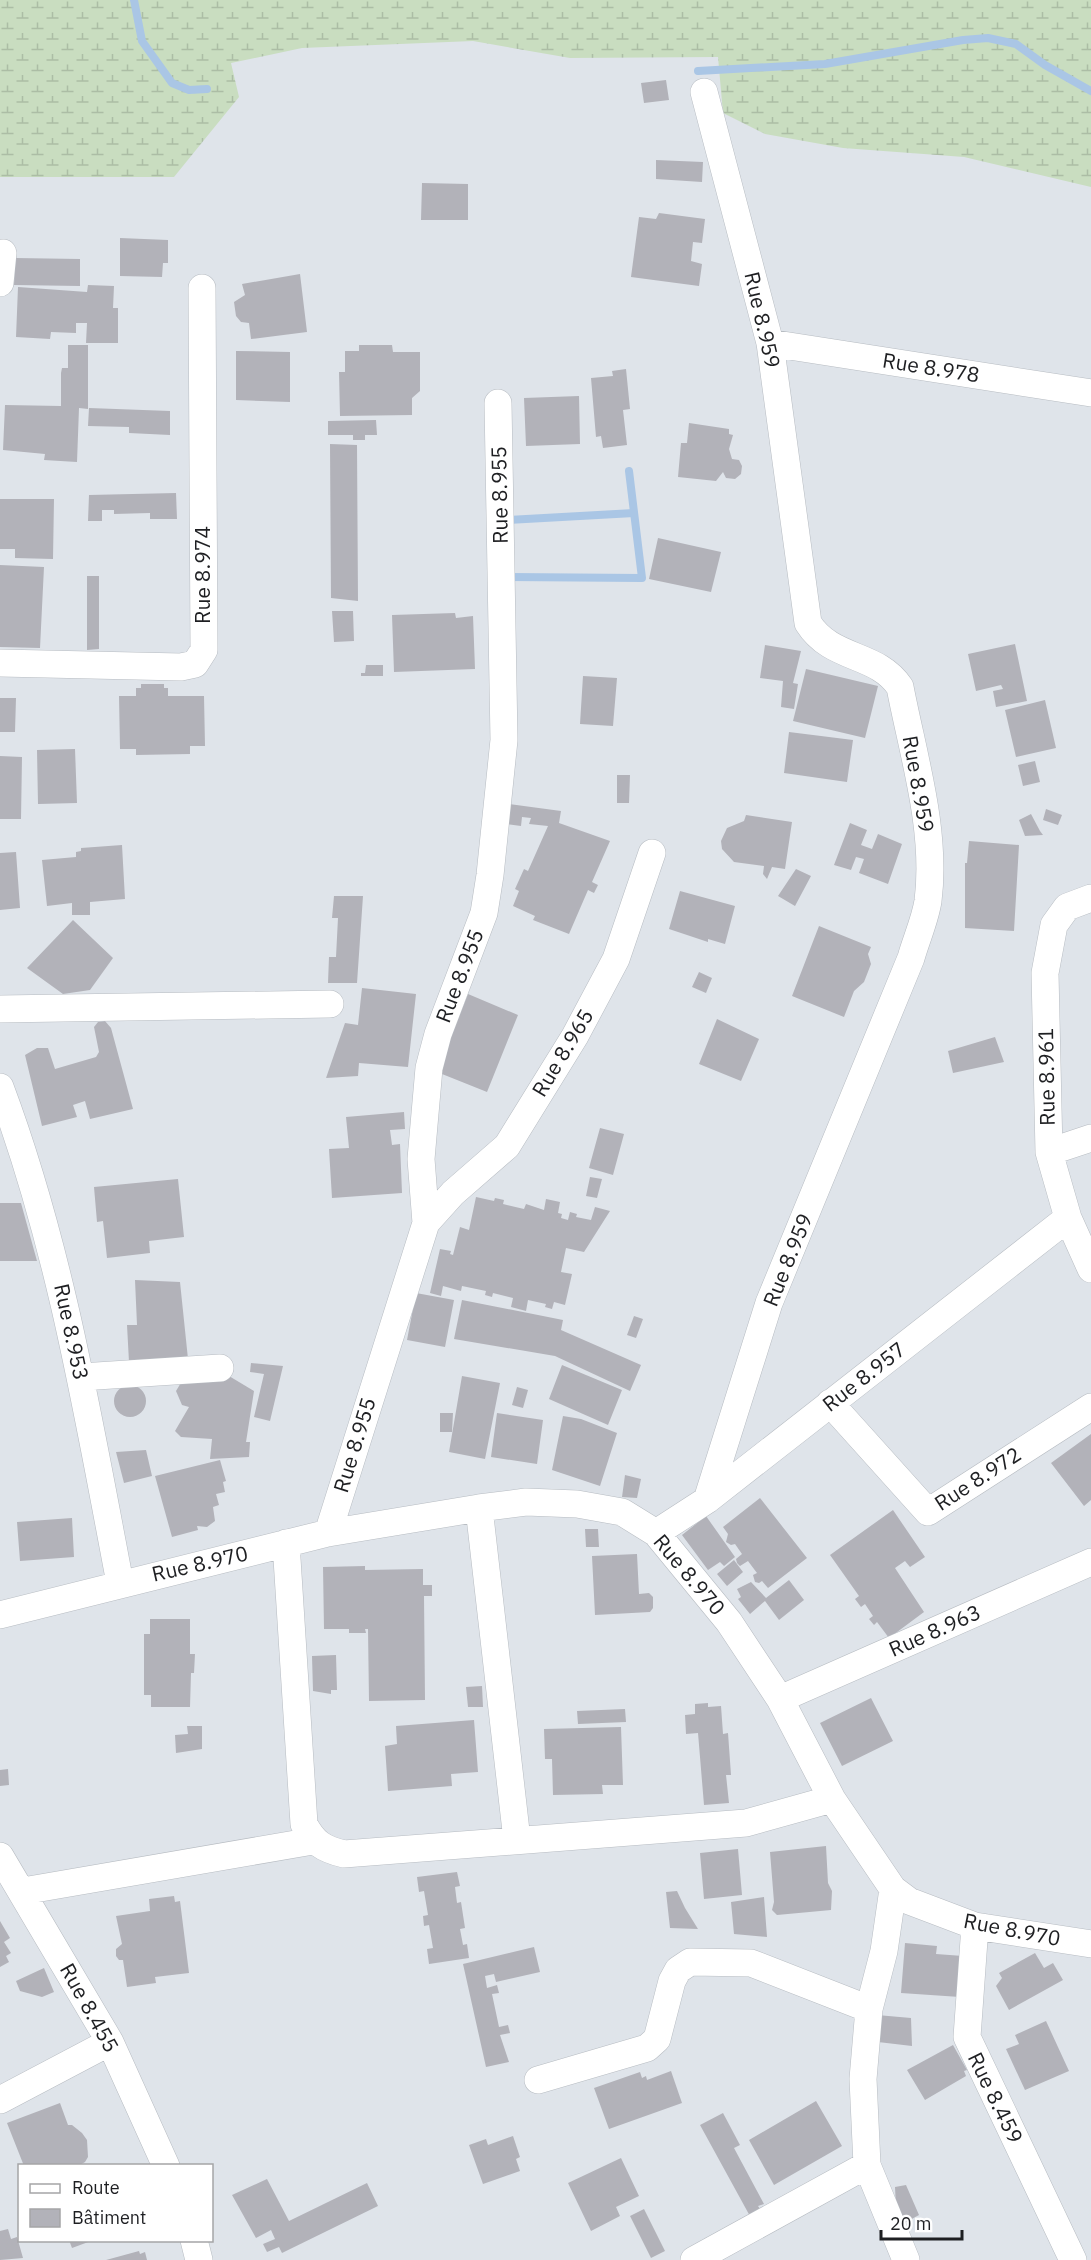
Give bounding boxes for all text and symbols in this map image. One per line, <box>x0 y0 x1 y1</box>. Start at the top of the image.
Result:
street label: Rue 8.959 <box>738 269 788 371</box>
street label: Rue 8.978 <box>881 346 982 389</box>
street label: Rue 8.955 <box>484 446 514 544</box>
street label: Rue 8.974 <box>188 526 216 624</box>
street label: Rue 8.959 <box>897 733 941 834</box>
street label: Rue 8.955 <box>428 925 490 1026</box>
street label: Rue 8.965 <box>525 1003 599 1102</box>
street label: Rue 8.961 <box>1031 1028 1061 1126</box>
street label: Rue 8.959 <box>756 1209 818 1310</box>
street label: Rue 8.953 <box>48 1281 96 1383</box>
street label: Rue 8.957 <box>816 1335 911 1417</box>
street label: Rue 8.955 <box>326 1394 382 1496</box>
street label: Rue 8.972 <box>929 1440 1026 1517</box>
street label: Rue 8.970 <box>648 1528 732 1621</box>
street label: Rue 8.970 <box>149 1538 251 1588</box>
street label: Rue 8.963 <box>884 1597 985 1663</box>
street label: Rue 8.970 <box>961 1906 1063 1952</box>
street label: Rue 8.455 <box>54 1958 126 2057</box>
street label: Rue 8.459 <box>962 2047 1030 2148</box>
legend <box>18 2164 213 2242</box>
text: Route <box>72 2176 120 2199</box>
scale bar <box>881 2203 962 2241</box>
text: Bâtiment <box>72 2206 146 2229</box>
text: 20 m <box>890 2212 932 2235</box>

